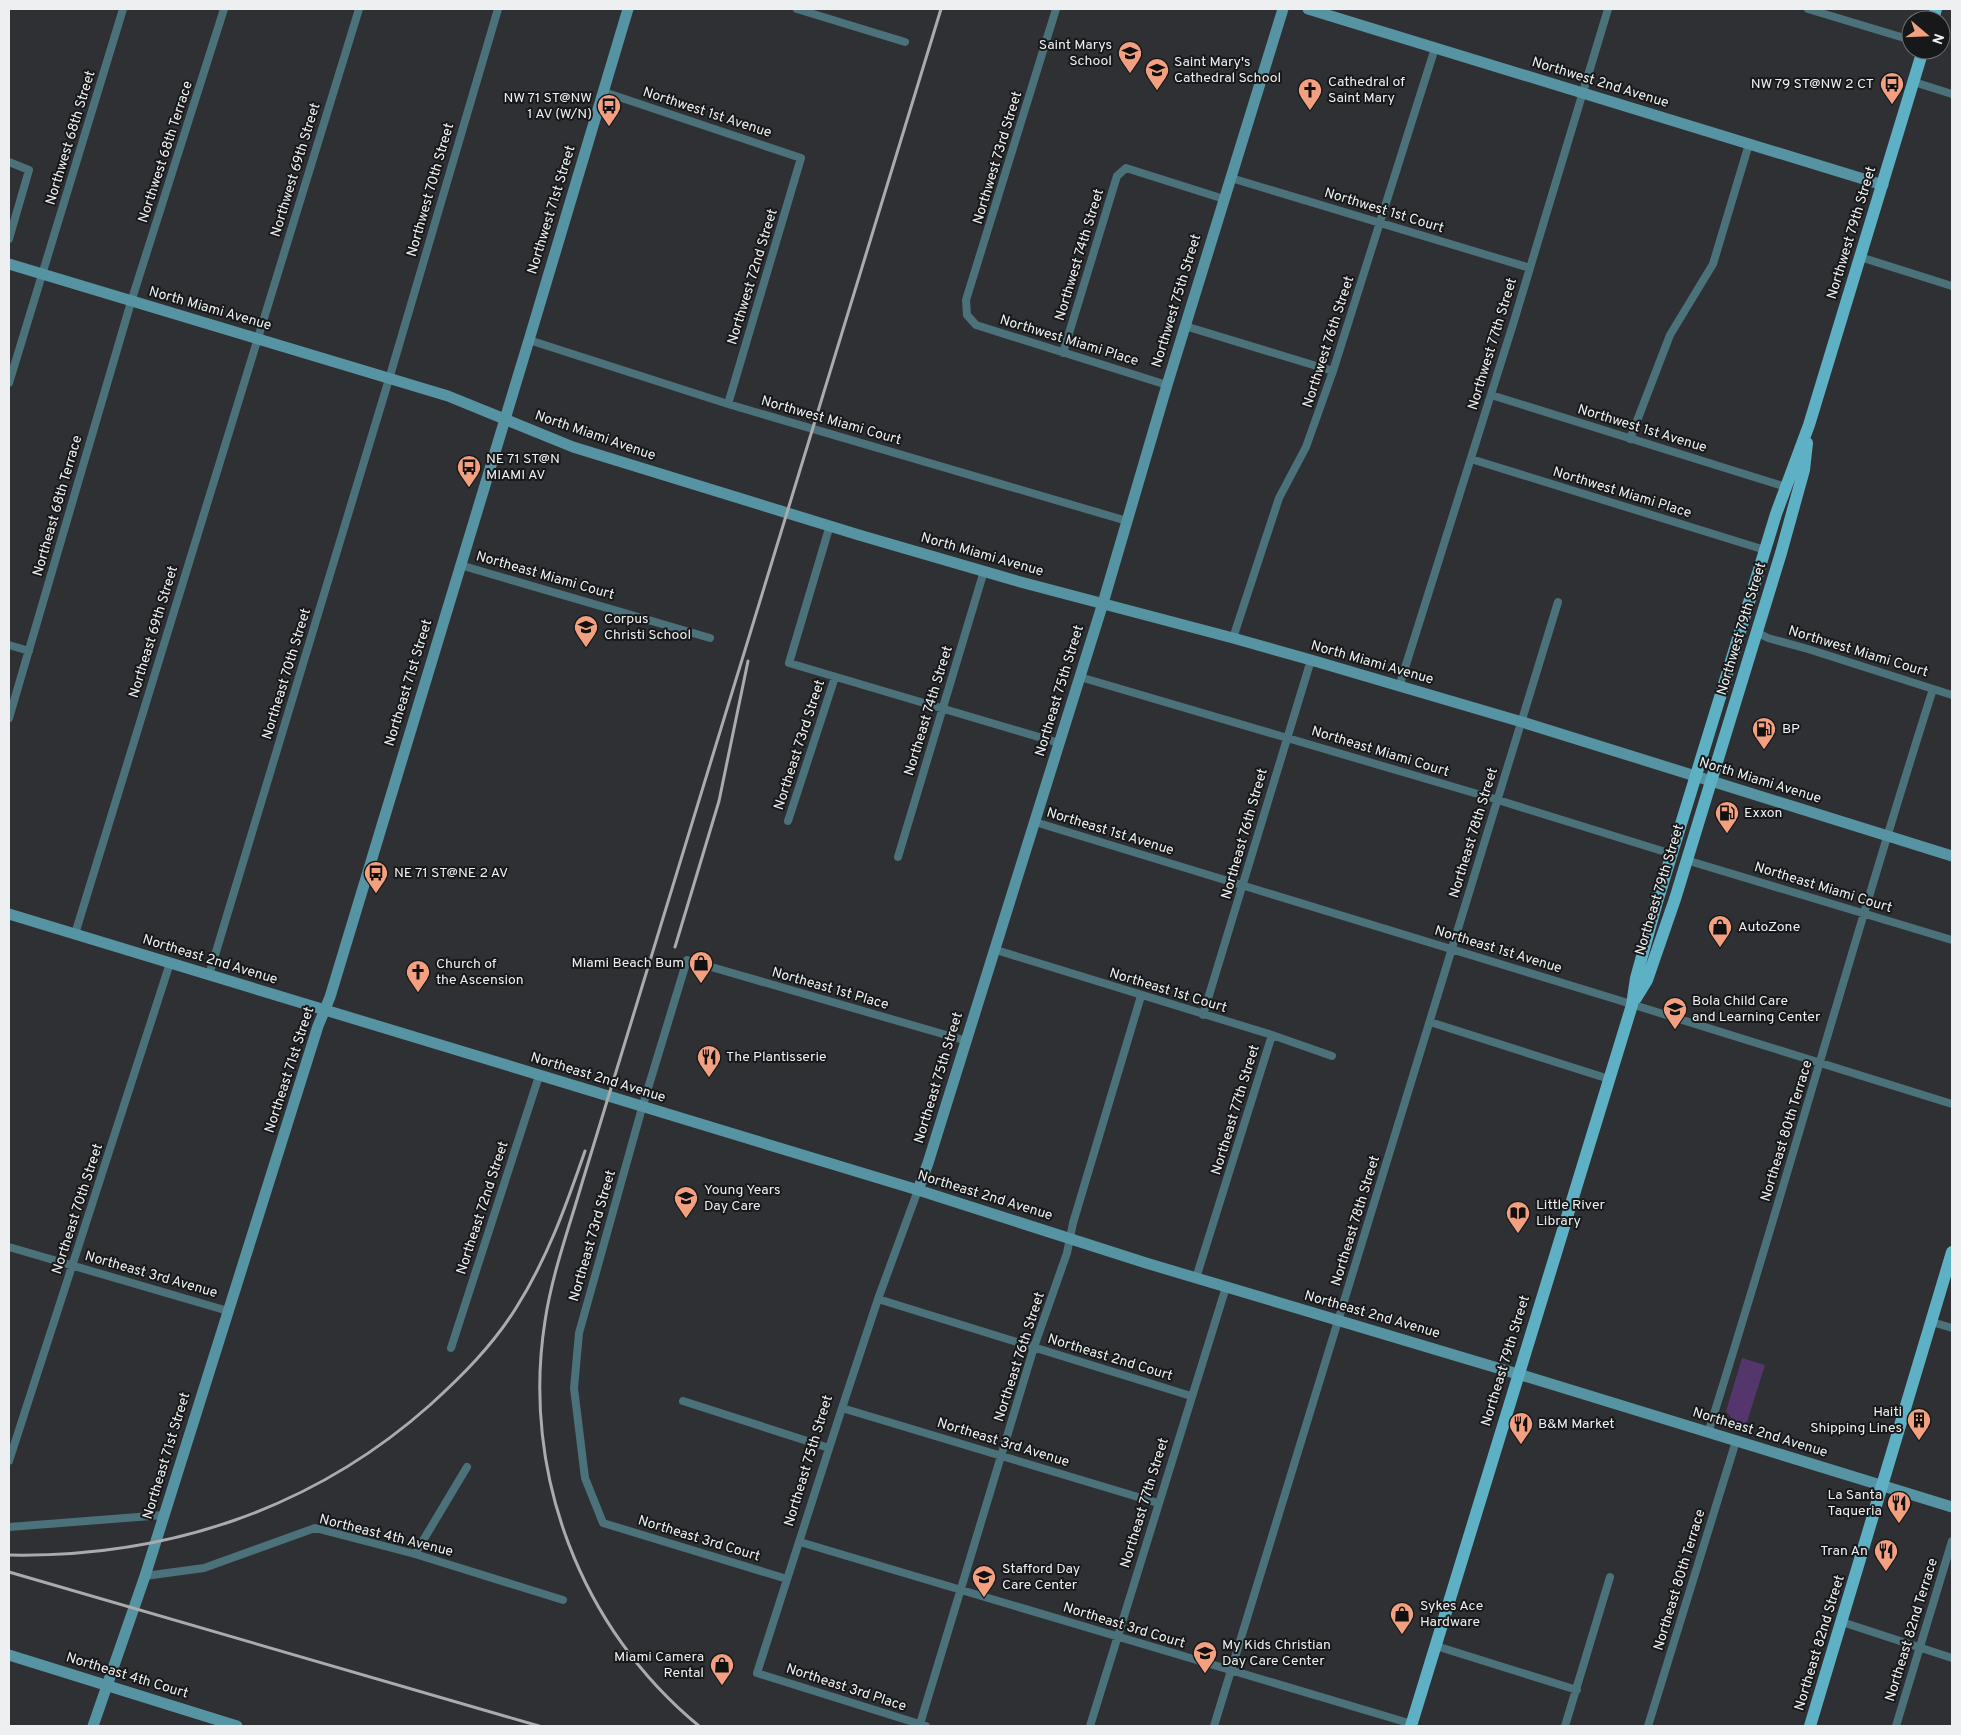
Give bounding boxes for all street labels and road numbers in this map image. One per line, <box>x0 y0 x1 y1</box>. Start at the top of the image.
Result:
street label: Northwest 2nd Avenue <box>1529 54 1671 112</box>
street label: Northwest 68th Street <box>42 69 100 207</box>
street label: Northwest 68th Terrace <box>135 79 197 225</box>
street label: Northwest 1st Avenue <box>640 84 774 142</box>
street label: Northwest 73rd Street <box>970 89 1026 227</box>
street label: Northwest 69th Street <box>268 101 324 239</box>
street label: Northwest 70th Street <box>404 121 458 259</box>
street label: Northwest 71st Street <box>524 144 580 276</box>
street label: Northwest 79th Street <box>1824 164 1880 302</box>
street label: Northwest 1st Court <box>1322 185 1446 237</box>
street label: Northwest 74th Street <box>1052 187 1108 323</box>
street label: Northwest 72nd Street <box>724 207 782 347</box>
street label: Northwest 75th Street <box>1149 232 1205 370</box>
street label: Northwest 76th Street <box>1300 274 1358 410</box>
street label: Northwest 77th Street <box>1465 276 1521 412</box>
street label: North Miami Avenue <box>147 283 273 335</box>
street label: Northwest Miami Place <box>998 312 1140 370</box>
street label: Northwest Miami Court <box>759 393 903 449</box>
street label: Northwest 1st Avenue <box>1575 401 1709 457</box>
street label: North Miami Avenue <box>532 407 658 465</box>
street label: Northeast 68th Terrace <box>30 434 86 578</box>
street label: Northwest Miami Place <box>1551 464 1693 522</box>
street label: North Miami Avenue <box>919 529 1045 581</box>
street label: Northeast Miami Court <box>474 548 616 604</box>
street label: Northwest 79th Street <box>1714 560 1770 698</box>
street label: Northeast 69th Street <box>126 564 182 700</box>
street label: Northeast 70th Street <box>259 606 315 742</box>
street label: Northeast 71st Street <box>382 618 436 748</box>
street label: Northeast 75th Street <box>1032 623 1088 759</box>
street label: Northwest Miami Court <box>1786 623 1930 681</box>
street label: North Miami Avenue <box>1309 637 1435 689</box>
street label: Northeast 74th Street <box>901 644 957 778</box>
street label: Northeast 73rd Street <box>771 678 829 812</box>
street label: Northeast Miami Court <box>1309 723 1451 781</box>
street label: North Miami Avenue <box>1697 754 1823 808</box>
street label: Northeast 78th Street <box>1446 766 1502 900</box>
street label: Northeast 76th Street <box>1218 767 1272 901</box>
street label: Northeast 1st Avenue <box>1044 805 1176 859</box>
street label: Northeast 79th Street <box>1632 822 1688 958</box>
street label: Northeast Miami Court <box>1752 859 1894 917</box>
street label: Northeast 1st Avenue <box>1432 923 1564 977</box>
street label: Northeast 2nd Avenue <box>140 931 280 989</box>
street label: Northeast 1st Place <box>770 964 890 1014</box>
street label: Northeast 1st Court <box>1107 965 1229 1017</box>
street label: Northeast 71st Street <box>262 1005 318 1135</box>
street label: Northeast 75th Street <box>911 1010 967 1146</box>
street label: Northeast 77th Street <box>1208 1043 1264 1177</box>
street label: Northeast 2nd Avenue <box>528 1049 668 1107</box>
street label: Northeast 80th Terrace <box>1757 1058 1817 1204</box>
street label: Northeast 72nd Street <box>453 1139 513 1277</box>
street label: Northeast 70th Street <box>49 1142 107 1276</box>
street label: Northeast 78th Street <box>1328 1154 1384 1288</box>
street label: Northeast 2nd Avenue <box>915 1167 1055 1225</box>
street label: Northeast 73rd Street <box>566 1168 620 1304</box>
street label: Northeast 3rd Avenue <box>83 1248 219 1302</box>
street label: Northeast 2nd Avenue <box>1302 1287 1442 1343</box>
street label: Northeast 76th Street <box>991 1290 1049 1424</box>
street label: Northeast 79th Street <box>1478 1293 1534 1429</box>
street label: Northeast 2nd Court <box>1045 1331 1175 1385</box>
street label: Northeast 71st Street <box>140 1391 194 1521</box>
street label: Northeast 75th Street <box>781 1393 837 1529</box>
street label: Northeast 2nd Avenue <box>1690 1404 1830 1462</box>
street label: Northeast 3rd Avenue <box>935 1415 1071 1471</box>
street label: Northeast 77th Street <box>1117 1436 1173 1570</box>
street label: Northeast 80th Terrace <box>1650 1507 1710 1653</box>
street label: Northeast 4th Avenue <box>317 1511 455 1561</box>
street label: Northeast 3rd Court <box>636 1512 762 1566</box>
street label: Northeast 82nd Terrace <box>1882 1556 1942 1704</box>
street label: Northeast 82nd Street <box>1791 1573 1849 1713</box>
street label: Northeast 3rd Court <box>1061 1599 1187 1653</box>
street label: Northeast 4th Court <box>64 1649 190 1703</box>
street label: Northeast 3rd Place <box>784 1660 908 1716</box>

